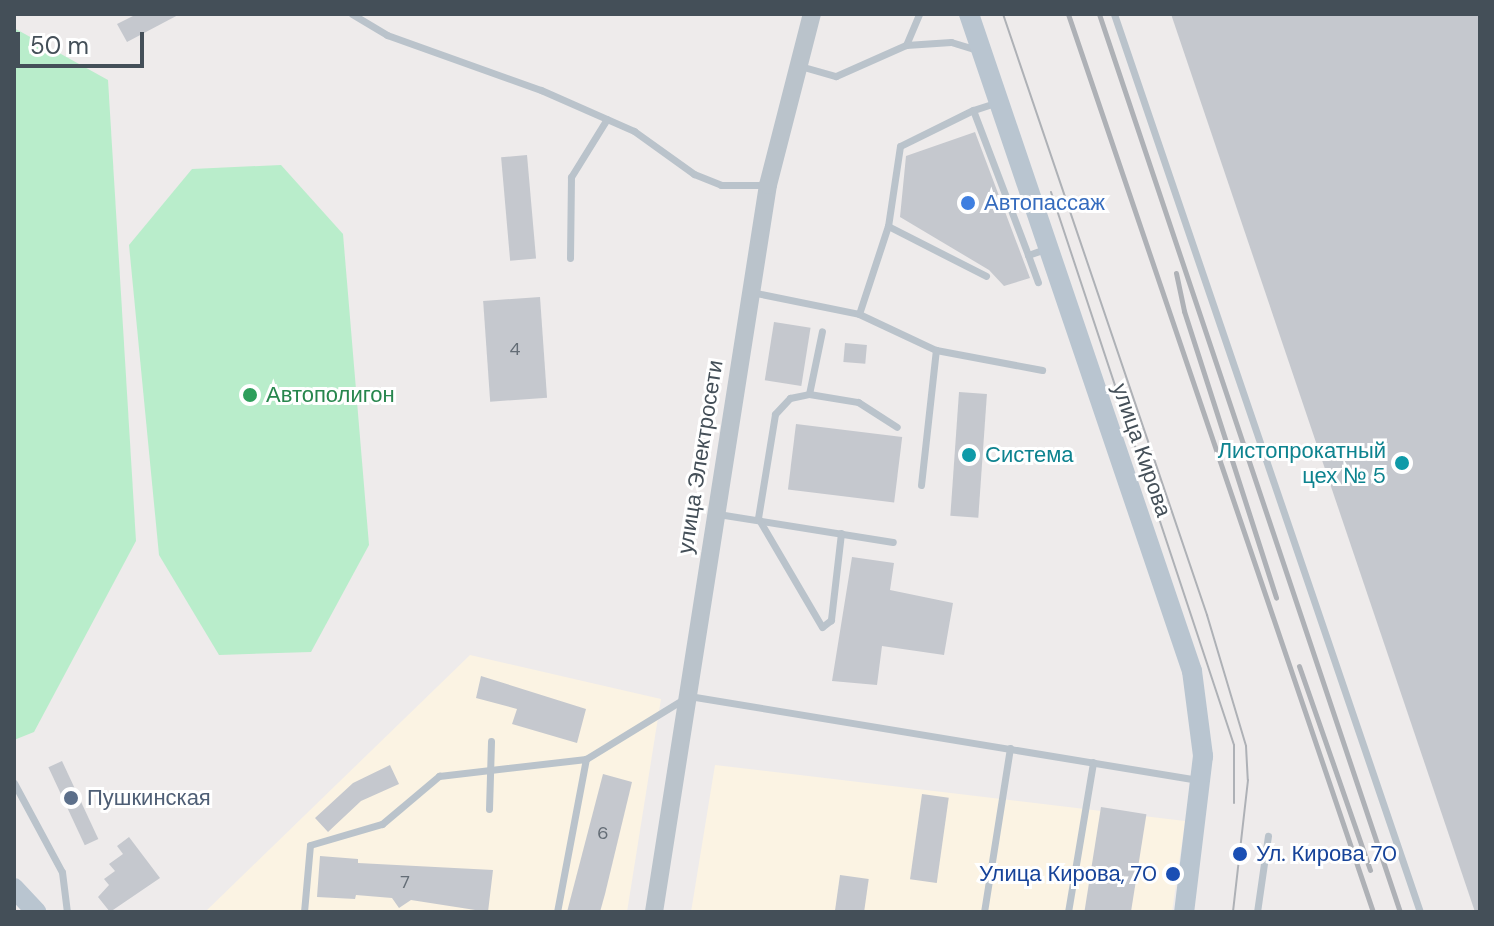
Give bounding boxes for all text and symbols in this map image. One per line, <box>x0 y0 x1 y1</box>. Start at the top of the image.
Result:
scale bar <box>20 16 148 66</box>
text: 50 m <box>30 30 89 61</box>
place label: Автопассаж <box>984 190 1105 216</box>
marker: Автопассаж <box>959 194 977 212</box>
house number: 4 <box>510 338 520 360</box>
street label: улица Электросети <box>672 358 728 556</box>
street label: улица Кирова <box>1107 380 1177 520</box>
place label: Автополигон <box>266 382 395 408</box>
marker: Автополигон <box>241 386 259 404</box>
place label: Листопрокатный цех № 5 <box>1218 437 1386 488</box>
place label: Система <box>985 442 1074 468</box>
marker: Система <box>960 446 978 464</box>
marker: Листопрокатный цех № 5 <box>1393 454 1411 472</box>
place label: Пушкинская <box>87 785 211 811</box>
marker: Пушкинская <box>62 789 80 807</box>
house number: 6 <box>597 822 609 844</box>
place label: Ул. Кирова 70 <box>1256 841 1397 867</box>
marker: Ул. Кирова 70 <box>1231 845 1249 863</box>
place label: Улица Кирова, 70 <box>979 861 1157 887</box>
marker: Улица Кирова, 70 <box>1164 865 1182 883</box>
house number: 7 <box>400 871 410 893</box>

